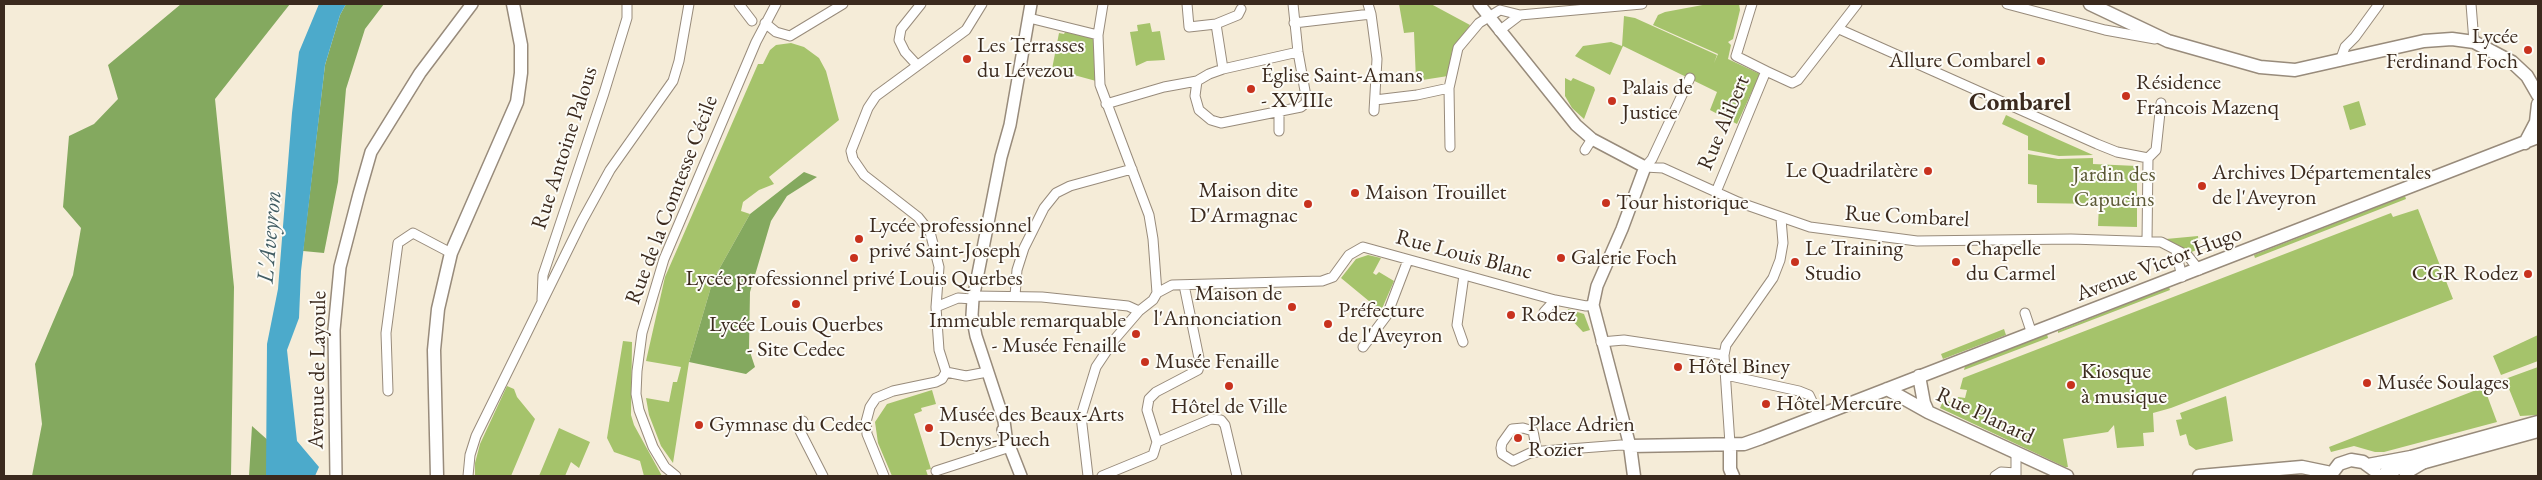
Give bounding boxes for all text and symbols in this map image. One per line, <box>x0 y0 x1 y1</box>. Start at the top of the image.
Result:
place label: Lycée Ferdinand Foch <box>2386 24 2518 76</box>
place label: Les Terrasses du Lévezou <box>977 33 1084 84</box>
marker: Lycée Ferdinand Foch <box>2522 44 2534 56</box>
place label: Allure Combarel <box>1889 48 2031 74</box>
marker: Les Terrasses du Lévezou <box>961 53 973 65</box>
marker: Allure Combarel <box>2035 55 2047 67</box>
street label: Rue Antoine Palous <box>526 63 604 233</box>
place label: Église Saint-Amans - XVIIIe <box>1261 63 1423 114</box>
place label: Résidence Francois Mazenq <box>2136 70 2279 122</box>
street label: Rue Alibert <box>1692 72 1756 174</box>
place label: Palais de Justice <box>1622 75 1692 126</box>
marker: Église Saint-Amans - XVIIIe <box>1245 83 1257 95</box>
district label: Combarel <box>1969 88 2071 118</box>
marker: Résidence Francois Mazenq <box>2120 90 2132 102</box>
street label: Rue de la Comtesse Cécile <box>620 92 724 308</box>
marker: Palais de Justice <box>1606 95 1618 107</box>
place label: Le Quadrilatère <box>1786 158 1918 184</box>
place label: Archives Départementales de l'Aveyron <box>2212 160 2431 212</box>
park label: Jardin des Capucins <box>2073 162 2155 214</box>
marker: Le Quadrilatère <box>1922 165 1934 177</box>
place label: Maison dite D'Armagnac <box>1190 178 1298 230</box>
place label: Maison Trouillet <box>1365 180 1506 206</box>
marker: Archives Départementales de l'Aveyron <box>2196 180 2208 192</box>
marker: Maison Trouillet <box>1349 187 1361 199</box>
water label: L'Aveyron <box>252 189 288 285</box>
place label: Tour historique <box>1616 190 1749 216</box>
marker: Tour historique <box>1600 197 1612 209</box>
marker: Maison dite D'Armagnac <box>1302 198 1314 210</box>
street label: Rue Combarel <box>1844 201 1970 233</box>
place label: Lycée professionnel privé Saint-Joseph <box>869 213 1032 264</box>
street label: Avenue Victor Hugo <box>2072 220 2246 308</box>
street label: Rue Louis Blanc <box>1393 224 1535 286</box>
marker: Lycée professionnel privé Saint-Joseph <box>853 233 865 245</box>
place label: Le Training Studio <box>1805 236 1903 288</box>
place label: Chapelle du Carmel <box>1966 236 2056 288</box>
place label: Galerie Foch <box>1571 245 1677 271</box>
marker: Lycée professionnel privé Louis Querbes <box>848 252 860 264</box>
marker: Galerie Foch <box>1555 252 1567 264</box>
marker: Le Training Studio <box>1789 256 1801 268</box>
marker: Chapelle du Carmel <box>1950 256 1962 268</box>
place label: CGR Rodez <box>2412 261 2518 287</box>
place label: Lycée professionnel privé Louis Querbes <box>685 266 1023 292</box>
marker: CGR Rodez <box>2522 268 2534 280</box>
place label: Maison de l'Annonciation <box>1153 281 1282 332</box>
street label: Avenue de Layoule <box>303 291 333 449</box>
marker: Lycée Louis Querbes - Site Cedec <box>790 298 802 310</box>
place label: Préfecture de l'Aveyron <box>1338 298 1443 350</box>
marker: Maison de l'Annonciation <box>1286 301 1298 313</box>
place label: Rodez <box>1521 302 1576 328</box>
place label: Immeuble remarquable - Musée Fenaille <box>929 308 1126 360</box>
marker: Rodez <box>1505 309 1517 321</box>
place label: Lycée Louis Querbes - Site Cedec <box>709 312 883 364</box>
marker: Préfecture de l'Aveyron <box>1322 318 1334 330</box>
marker: Immeuble remarquable - Musée Fenaille <box>1130 328 1142 340</box>
place label: Musée Fenaille <box>1155 349 1279 375</box>
place label: Hôtel Biney <box>1688 354 1790 380</box>
marker: Musée Fenaille <box>1139 356 1151 368</box>
place label: Kiosque à musique <box>2081 359 2167 411</box>
marker: Hôtel Biney <box>1672 361 1684 373</box>
place label: Musée Soulages <box>2377 370 2509 396</box>
marker: Musée Soulages <box>2361 377 2373 389</box>
marker: Kiosque à musique <box>2065 379 2077 391</box>
marker: Hôtel de Ville <box>1223 380 1235 392</box>
street label: Rue Planard <box>1932 382 2038 450</box>
place label: Hôtel Mercure <box>1776 391 1902 417</box>
place label: Hôtel de Ville <box>1171 394 1287 420</box>
marker: Hôtel Mercure <box>1760 398 1772 410</box>
place label: Musée des Beaux-Arts Denys-Puech <box>939 402 1124 454</box>
place label: Gymnase du Cedec <box>709 412 872 438</box>
place label: Place Adrien Rozier <box>1528 412 1635 464</box>
marker: Gymnase du Cedec <box>693 419 705 431</box>
marker: Musée des Beaux-Arts Denys-Puech <box>923 422 935 434</box>
marker: Place Adrien Rozier <box>1512 432 1524 444</box>

